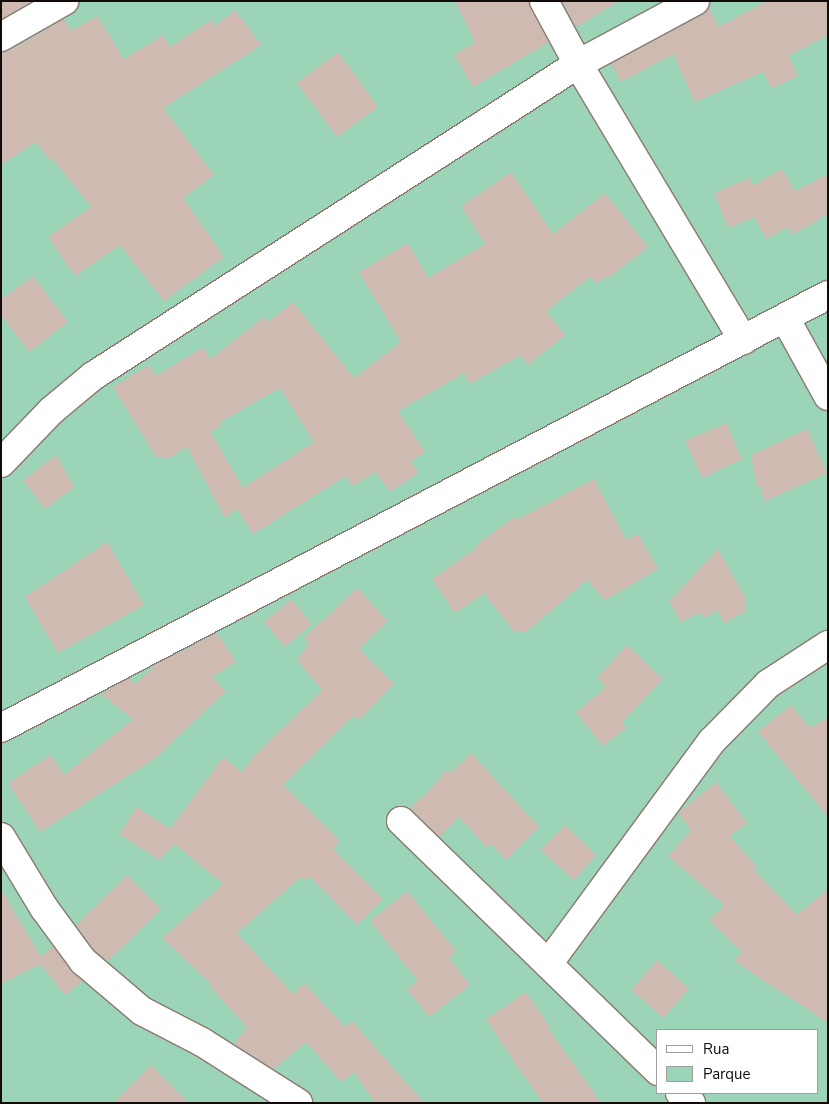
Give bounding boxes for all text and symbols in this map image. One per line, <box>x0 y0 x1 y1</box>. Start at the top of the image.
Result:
legend <box>656 1029 819 1094</box>
text: Rua <box>703 1039 729 1059</box>
text: Parque <box>703 1064 751 1084</box>

